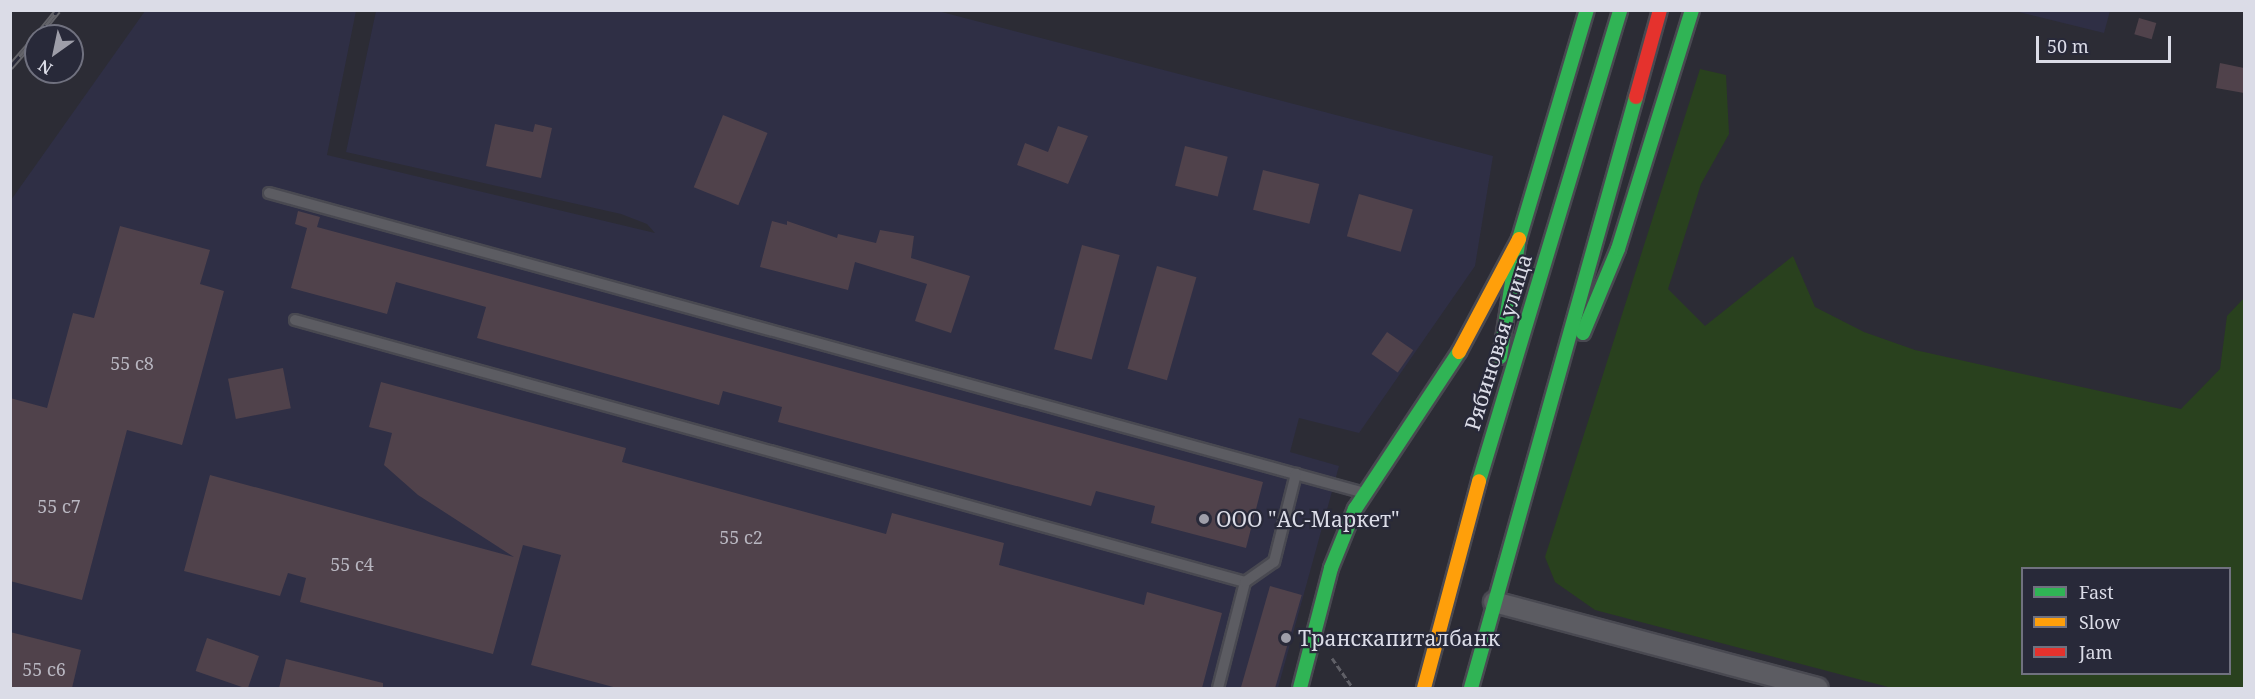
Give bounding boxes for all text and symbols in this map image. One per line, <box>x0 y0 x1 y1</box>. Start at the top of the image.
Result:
north arrow <box>24 24 84 84</box>
scale bar <box>2039 24 2174 62</box>
text: 50 m <box>2047 34 2089 58</box>
text: N <box>34 55 57 80</box>
street label: Рябиновая улица <box>1459 251 1537 433</box>
house number: 55 с8 <box>110 352 154 374</box>
house number: 55 с7 <box>37 495 81 517</box>
place label: ООО "АС-Маркет" <box>1216 506 1400 532</box>
marker: ООО "АС-Маркет" <box>1197 512 1211 526</box>
house number: 55 с2 <box>719 526 763 548</box>
house number: 55 с4 <box>330 553 374 575</box>
legend <box>2021 567 2231 675</box>
text: Fast <box>2079 580 2114 604</box>
text: Slow <box>2079 610 2120 634</box>
place label: Транскапиталбанк <box>1298 625 1500 651</box>
marker: Транскапиталбанк <box>1279 631 1293 645</box>
text: Jam <box>2079 640 2113 664</box>
house number: 55 с6 <box>22 658 66 680</box>

